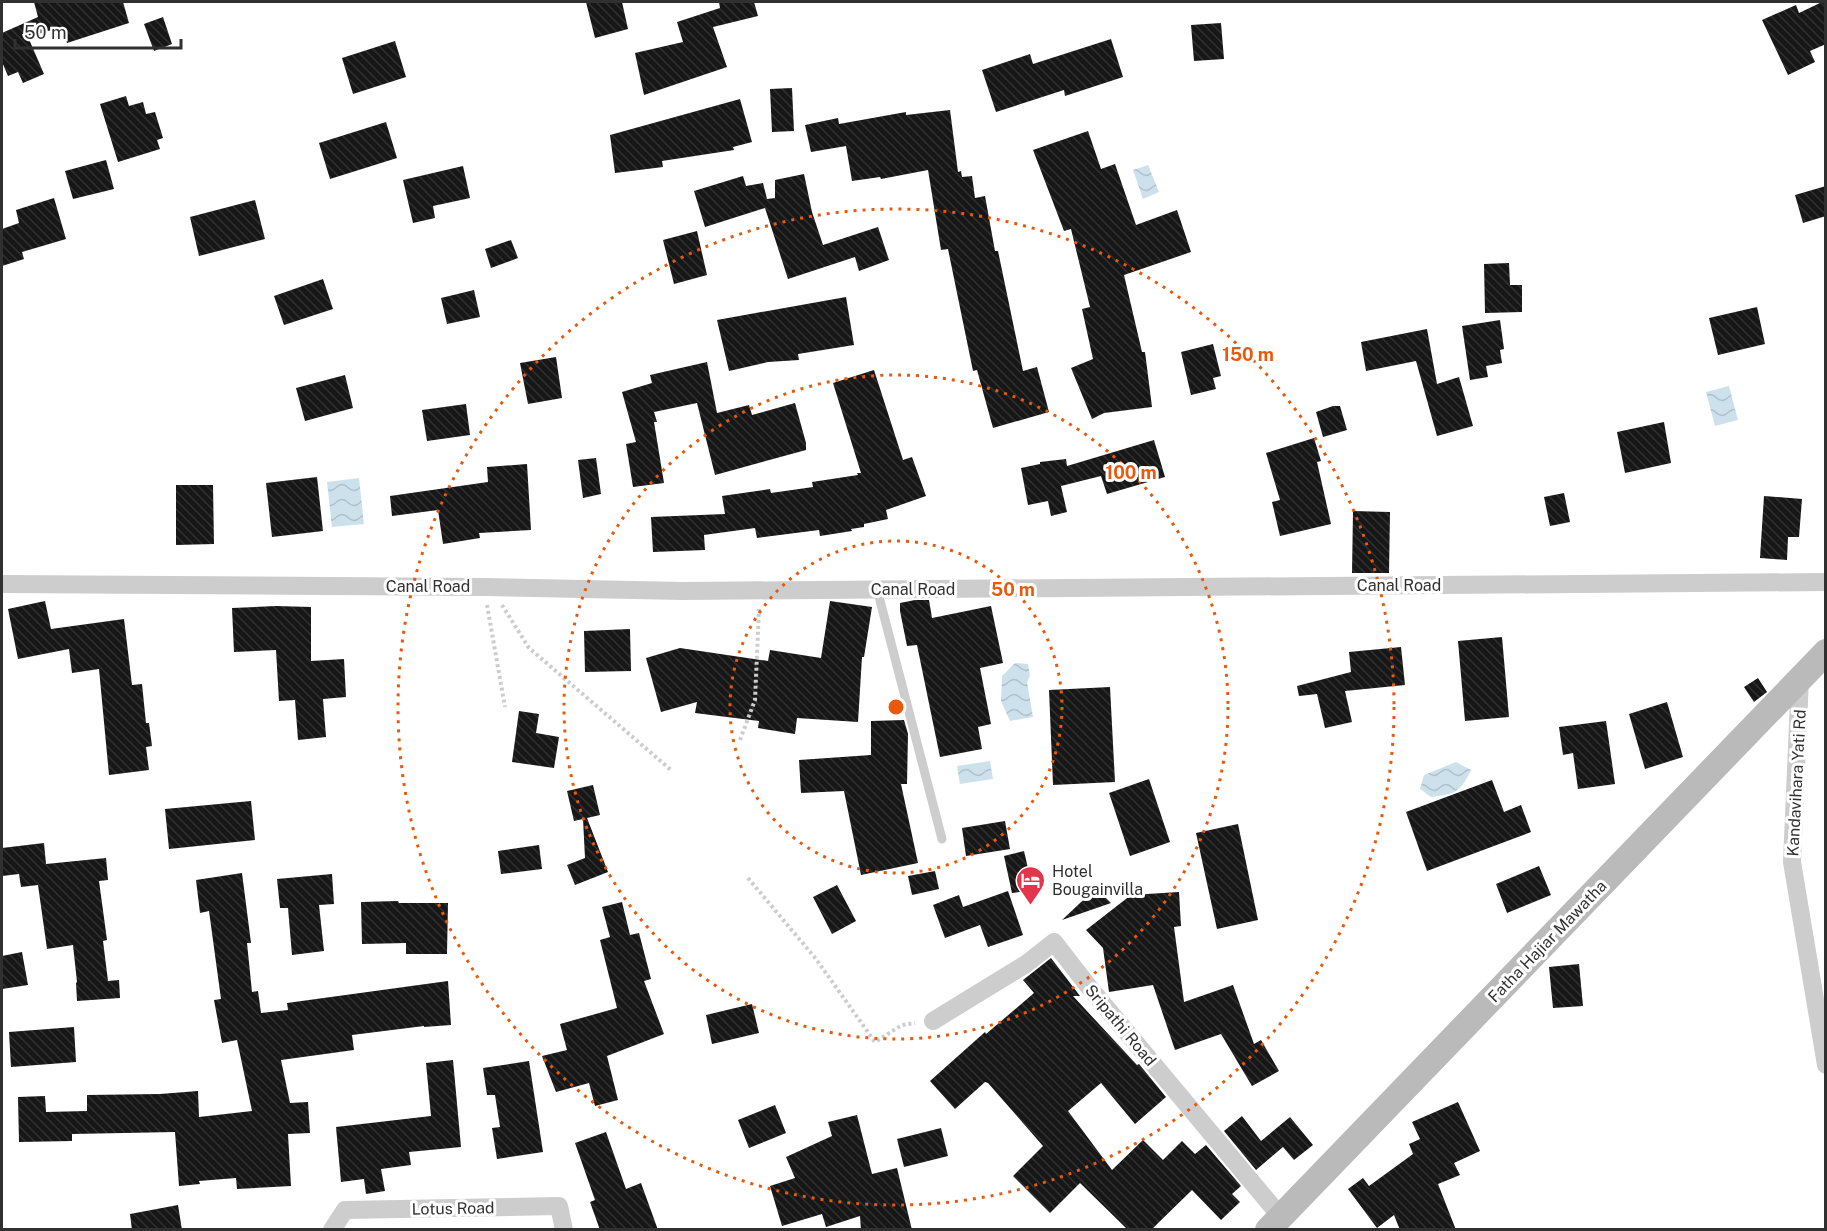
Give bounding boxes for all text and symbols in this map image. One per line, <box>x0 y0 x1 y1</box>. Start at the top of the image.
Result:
scale bar <box>15 12 182 50</box>
text: 50 m <box>24 22 67 43</box>
text: 150 m <box>1222 344 1274 365</box>
text: 100 m <box>1105 462 1157 483</box>
street label: Canal Road <box>1357 576 1441 595</box>
street label: Canal Road <box>386 577 470 596</box>
text: 50 m <box>991 579 1035 600</box>
street label: Canal Road <box>871 580 955 599</box>
centre of rings <box>886 697 906 717</box>
street label: Kandavihara Yati Rd <box>1783 709 1810 857</box>
place label: Hotel Bougainvilla <box>1052 862 1143 899</box>
hotel icon: Hotel Bougainvilla <box>1015 864 1047 906</box>
street label: Fatha Hajiar Mawatha <box>1484 876 1610 1006</box>
street label: Sripathi Road <box>1081 981 1160 1070</box>
street label: Lotus Road <box>411 1198 495 1219</box>

